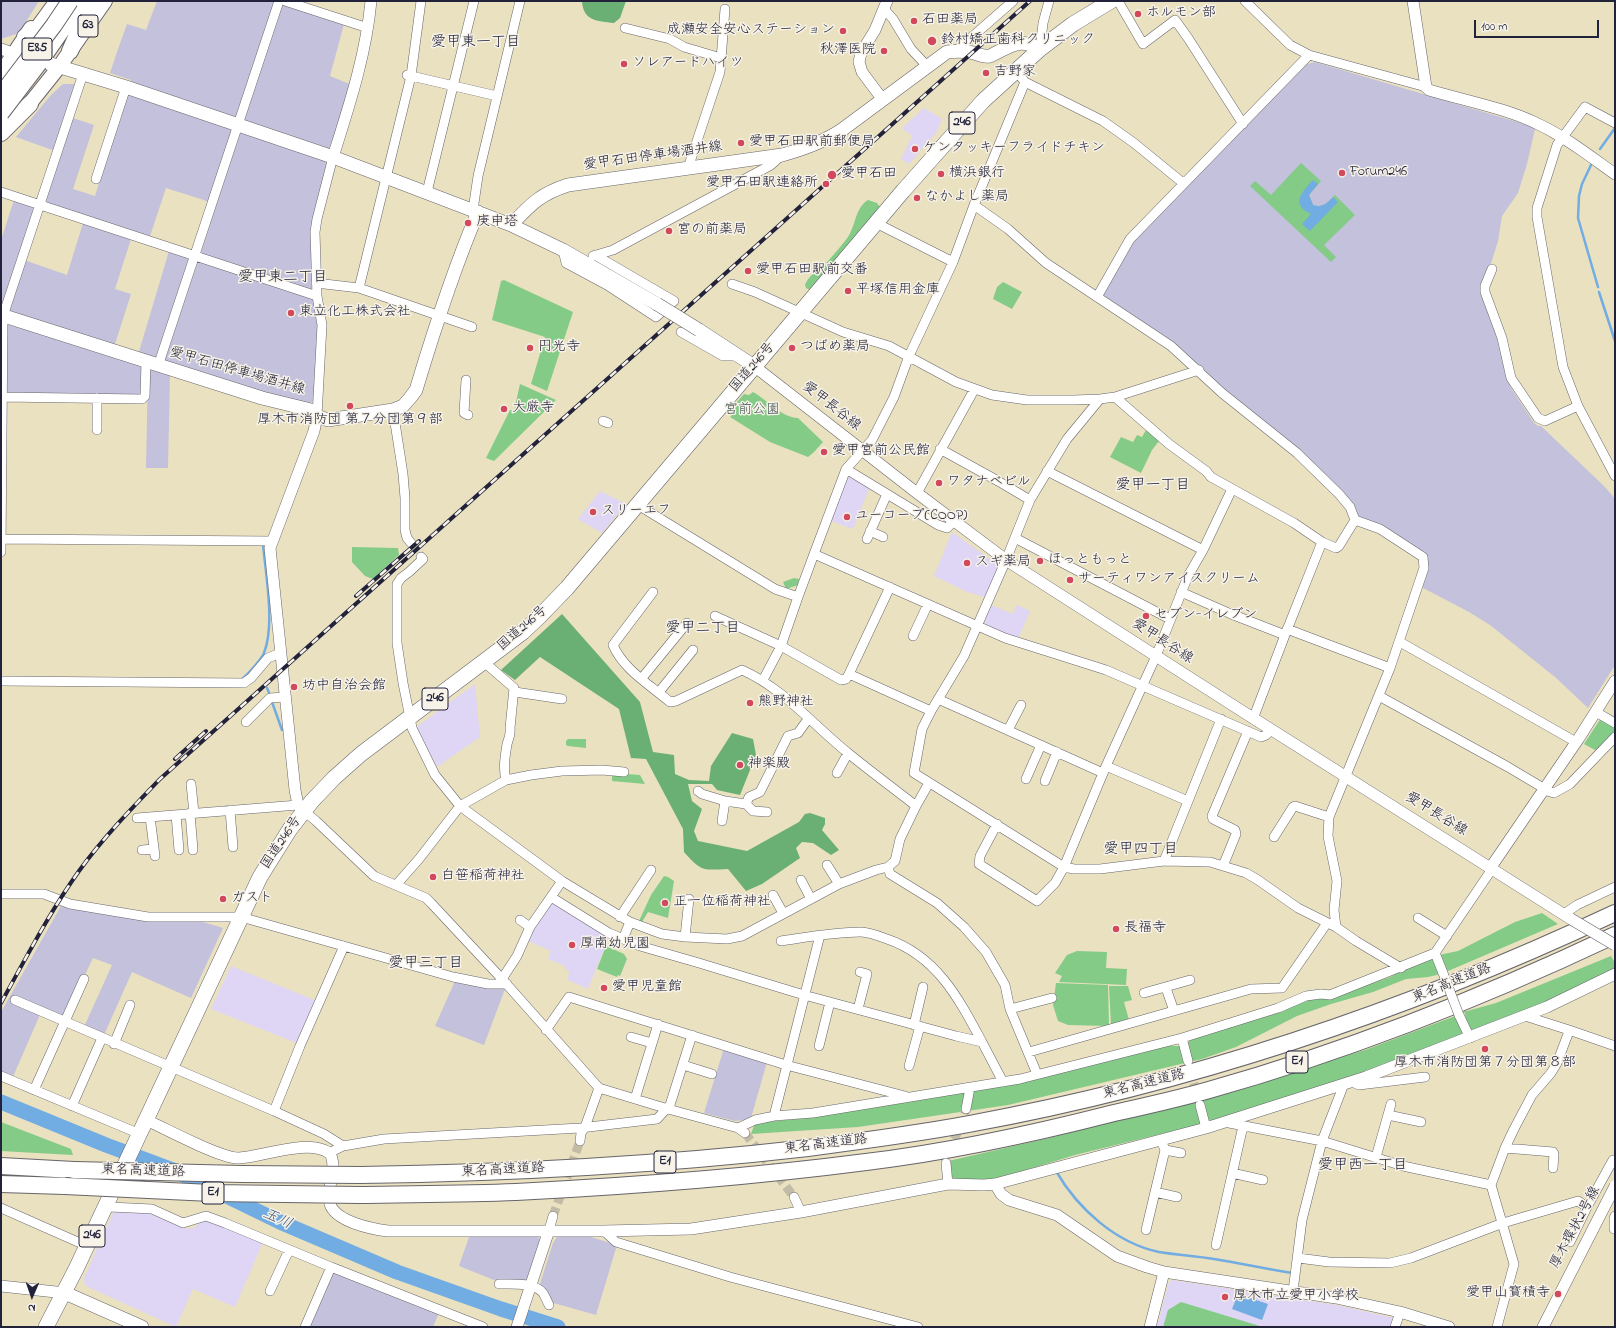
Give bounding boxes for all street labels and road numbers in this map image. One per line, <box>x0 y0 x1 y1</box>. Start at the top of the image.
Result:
road number: 63 <box>78 15 98 37</box>
road number: E85 <box>22 38 52 60</box>
road number: 246 <box>949 112 975 134</box>
street label: 愛甲石田停車場酒井線 <box>583 139 723 175</box>
street label: 国道246号 <box>727 340 779 396</box>
street label: 愛甲石田停車場酒井線 <box>167 345 307 399</box>
street label: 愛甲長谷線 <box>798 379 864 435</box>
street label: 国道246号 <box>495 603 551 655</box>
street label: 愛甲長谷線 <box>1128 616 1196 668</box>
road number: 246 <box>422 688 448 710</box>
street label: 愛甲長谷線 <box>1402 789 1470 841</box>
street label: 国道246号 <box>258 813 306 873</box>
street label: 東名高速道路 <box>1410 960 1494 1008</box>
road number: E1 <box>1286 1051 1308 1073</box>
street label: 東名高速道路 <box>1101 1067 1187 1103</box>
street label: 東名高速道路 <box>783 1132 869 1158</box>
road number: E1 <box>654 1151 676 1173</box>
street label: 東名高速道路 <box>461 1160 545 1182</box>
street label: 東名高速道路 <box>101 1162 185 1182</box>
road number: E1 <box>202 1182 224 1204</box>
street label: 厚木環状2号線 <box>1547 1184 1605 1272</box>
road number: 246 <box>79 1225 105 1247</box>

